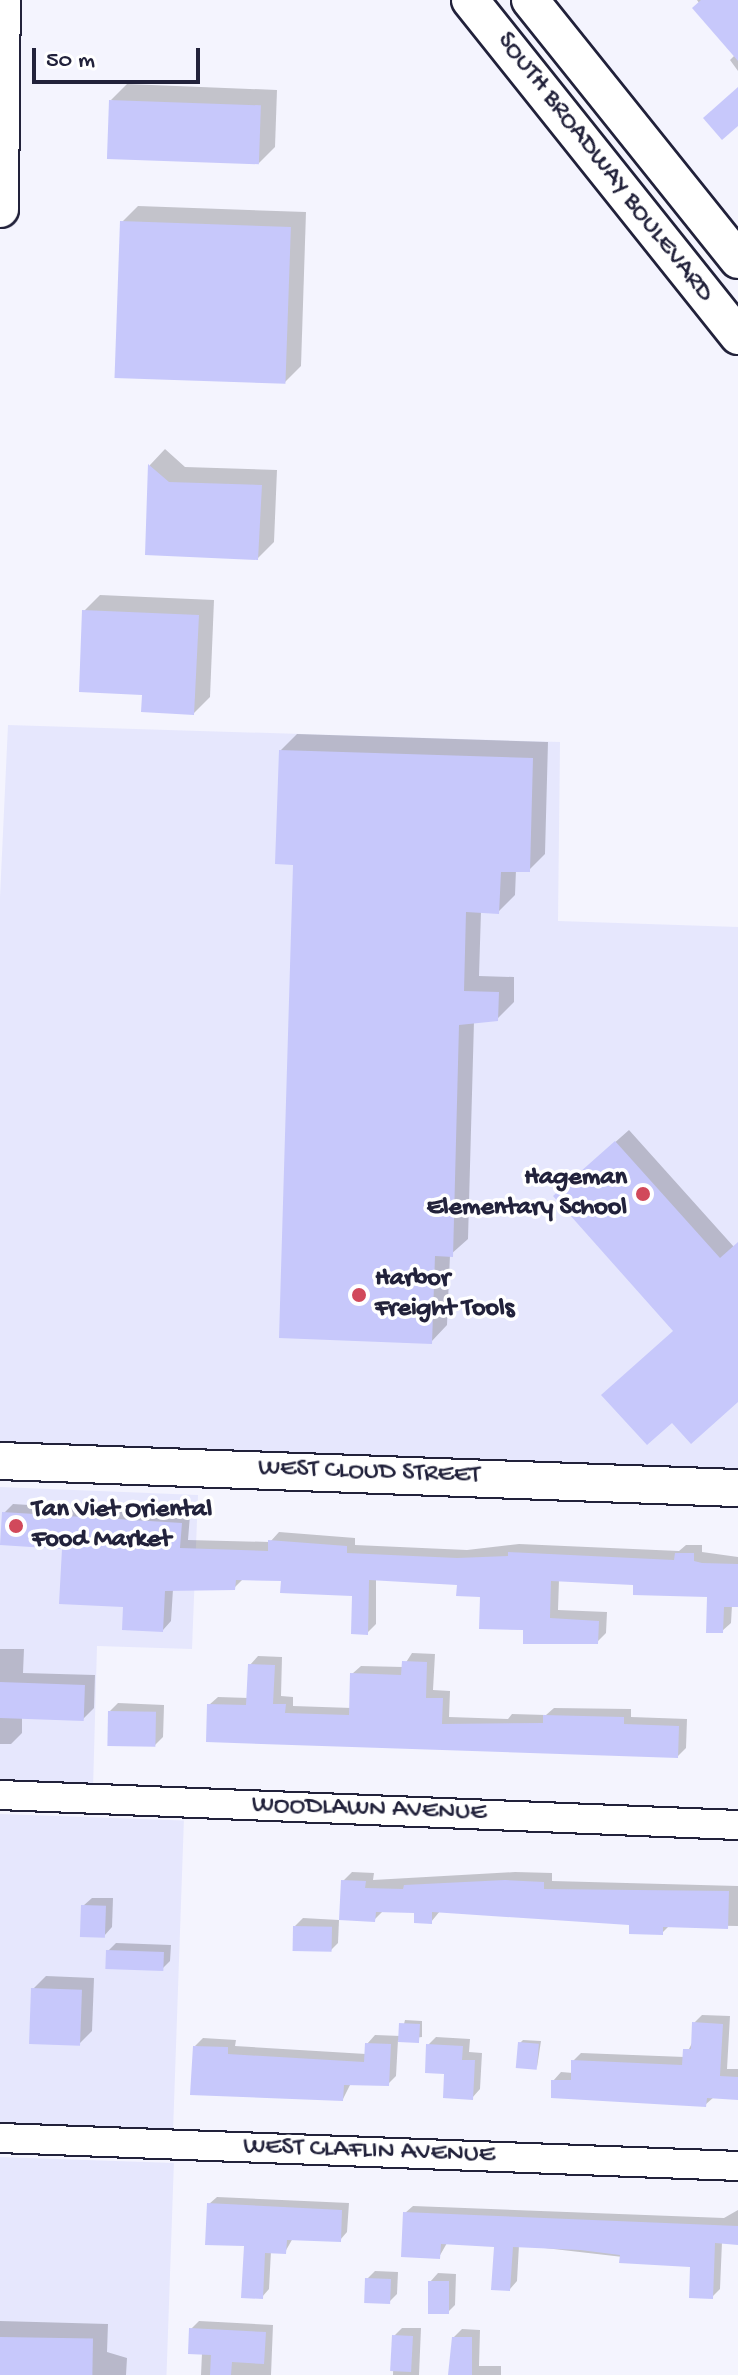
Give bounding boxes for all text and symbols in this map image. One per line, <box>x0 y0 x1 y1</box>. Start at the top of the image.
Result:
street label: SOUTH BROADWAY BOULEVARD <box>489 27 719 309</box>
scale bar <box>36 32 204 82</box>
text: 50 m <box>46 47 95 76</box>
place label: Hageman Elementary School <box>427 1163 627 1224</box>
marker: Hageman Elementary School <box>634 1185 652 1203</box>
place label: Harbor Freight Tools <box>375 1264 514 1326</box>
marker: Harbor Freight Tools <box>350 1286 368 1304</box>
street label: WEST CLOUD STREET <box>258 1454 480 1492</box>
place label: Tan Viet Oriental Food Market <box>32 1495 212 1556</box>
marker: Tan Viet Oriental Food Market <box>7 1517 25 1535</box>
street label: WOODLAWN AVENUE <box>251 1790 487 1830</box>
street label: WEST CLAFLIN AVENUE <box>243 2132 495 2172</box>

